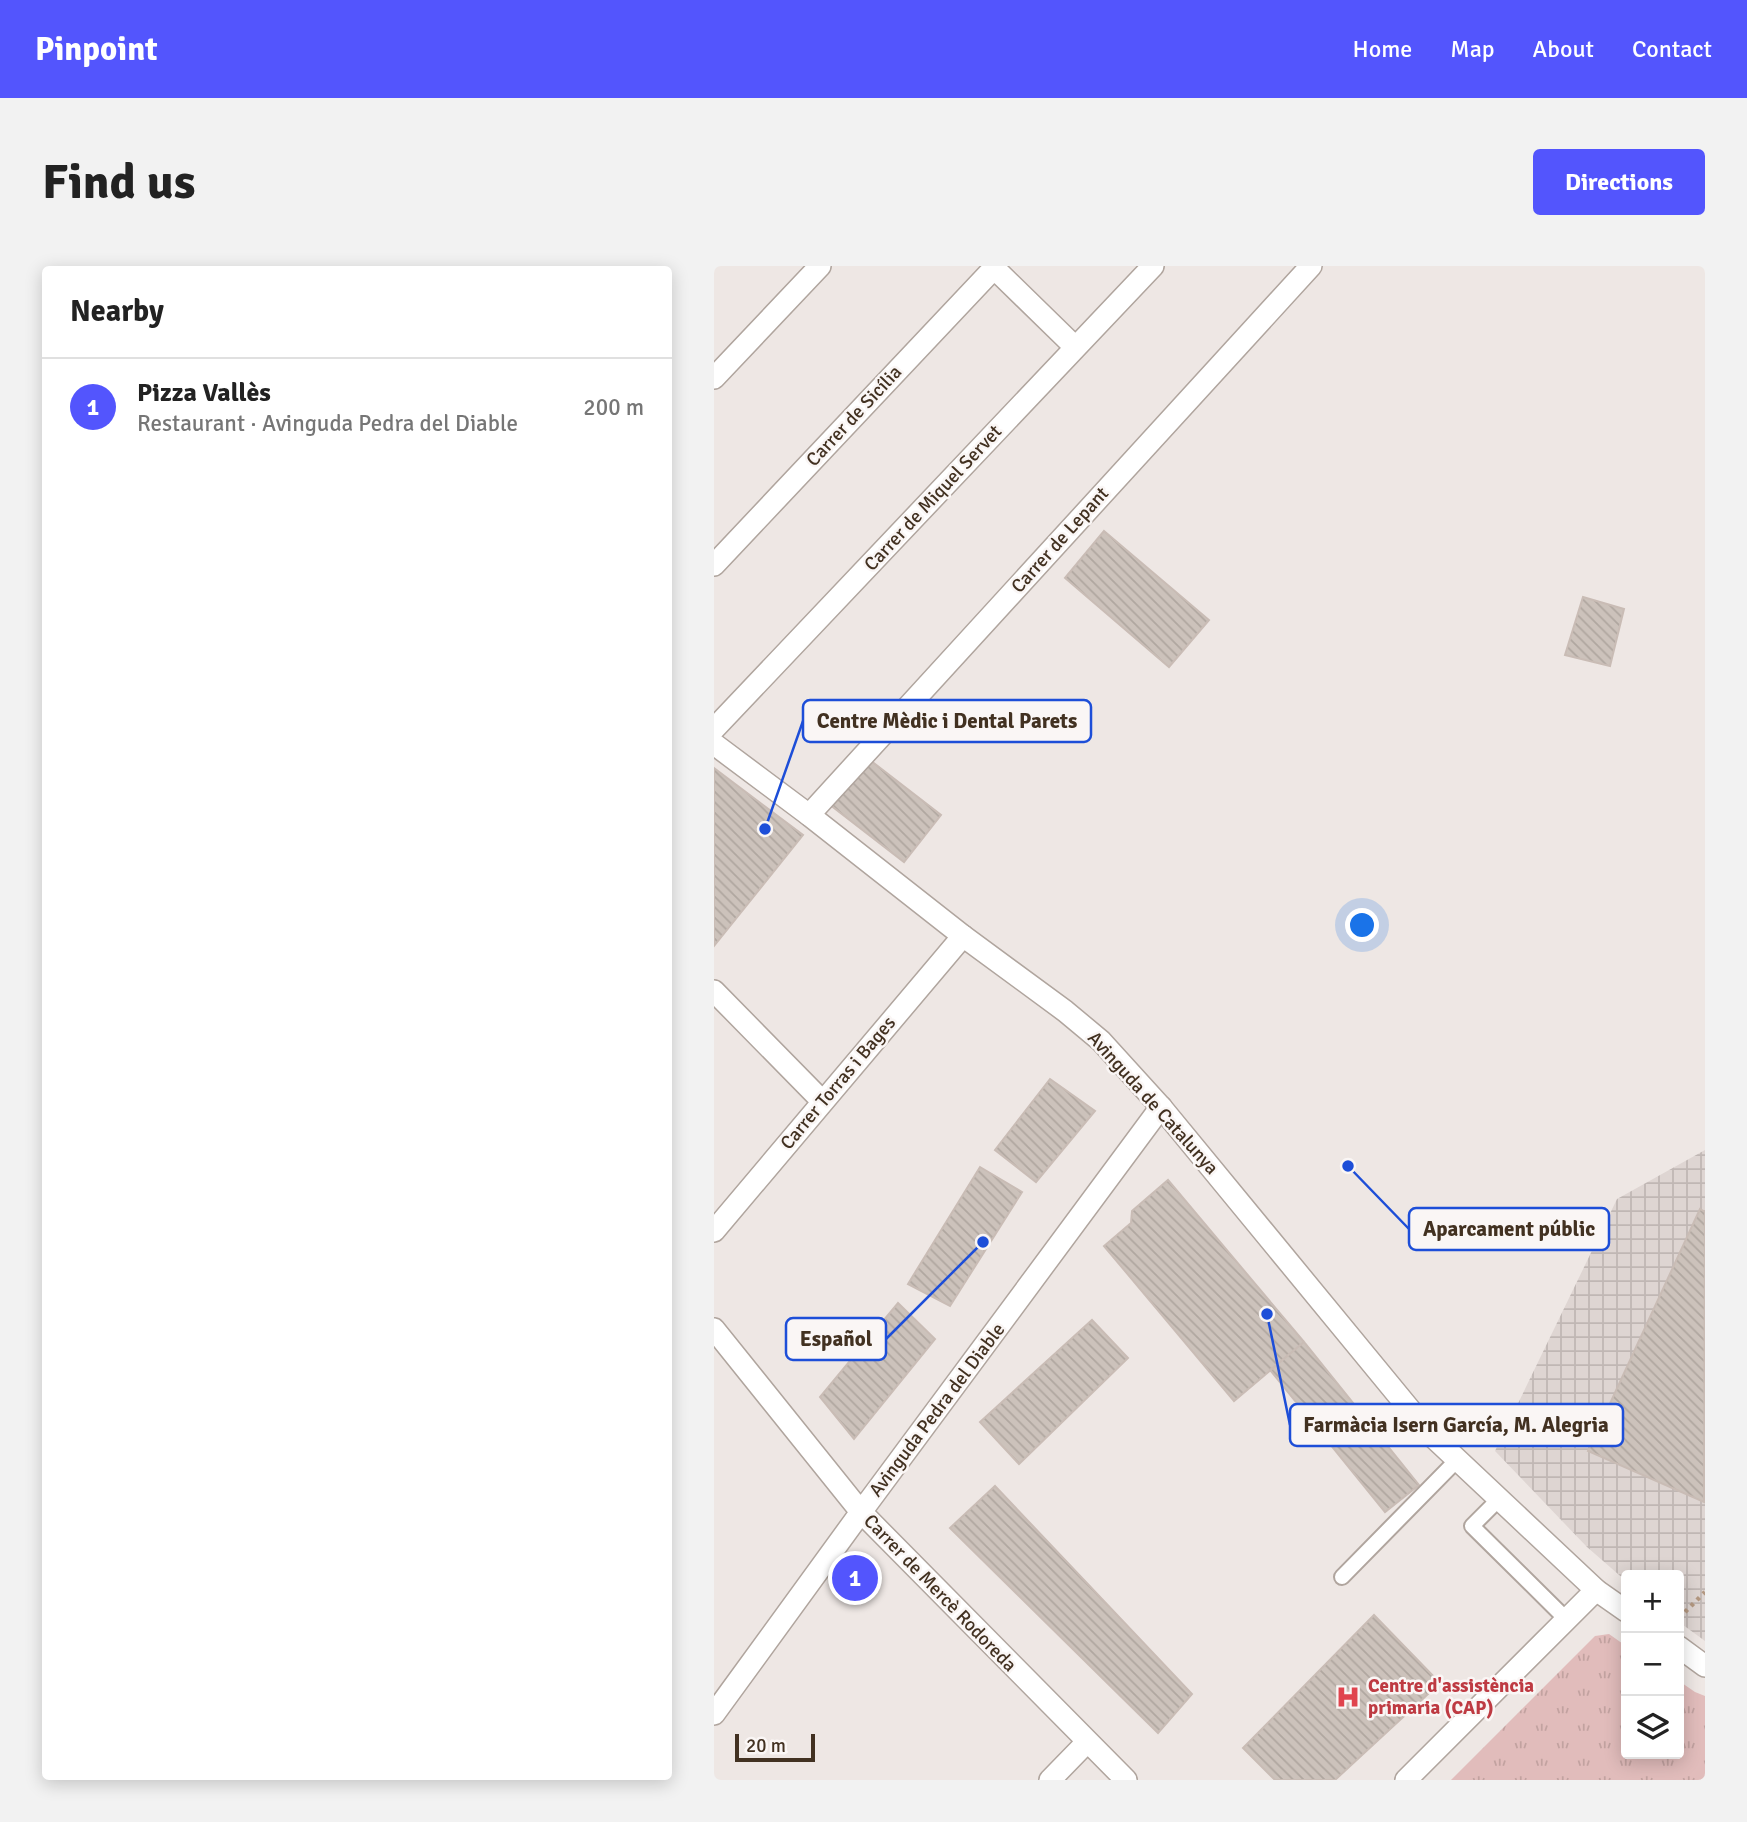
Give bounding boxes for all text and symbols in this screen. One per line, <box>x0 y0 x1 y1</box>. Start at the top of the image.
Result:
text: Pinpoint <box>35 29 158 70</box>
text: Home <box>1352 34 1412 64</box>
text: Map <box>1450 34 1495 64</box>
text: About <box>1533 34 1594 64</box>
text: Contact <box>1632 34 1712 64</box>
button: Directions <box>1533 149 1705 215</box>
text: Find us <box>42 152 195 212</box>
text: Nearby <box>70 293 164 330</box>
street label: Carrer de Sicília <box>801 361 907 471</box>
text: Pizza Vallès <box>137 377 271 409</box>
text: 1 <box>87 393 99 422</box>
text: 200 m <box>583 393 644 422</box>
text: Restaurant · Avinguda Pedra del Diable <box>137 409 518 438</box>
street label: Carrer de Miquel Servet <box>859 420 1007 576</box>
street label: Carrer de Lepant <box>1006 482 1114 598</box>
callout: Centre Mèdic i Dental Parets <box>803 700 1091 742</box>
text: Centre Mèdic i Dental Parets <box>817 708 1077 734</box>
your location <box>1345 908 1379 942</box>
street label: Carrer Torras i Bages <box>775 1011 901 1155</box>
street label: Avinguda de Catalunya <box>1082 1026 1224 1180</box>
callout: Aparcament públic <box>1409 1208 1609 1250</box>
text: Aparcament públic <box>1423 1216 1595 1242</box>
callout: Español <box>786 1318 886 1360</box>
street label: Avinguda Pedra del Diable <box>864 1318 1010 1502</box>
text: Español <box>800 1326 873 1352</box>
callout: Farmàcia Isern García, M. Alegria <box>1290 1404 1623 1446</box>
text: Farmàcia Isern García, M. Alegria <box>1303 1412 1609 1438</box>
street label: Carrer de Mercè Rodoreda <box>858 1509 1022 1677</box>
pin: 1 <box>832 1552 878 1604</box>
map controls <box>1621 1570 1684 1759</box>
button: + <box>1621 1570 1684 1633</box>
button: − <box>1621 1633 1684 1696</box>
place label: Centre d'assistència primaria (CAP) <box>1368 1674 1534 1720</box>
hospital icon: Centre d'assistència primaria (CAP) <box>1334 1683 1362 1711</box>
button: layers <box>1621 1696 1684 1759</box>
scale bar <box>735 1731 816 1763</box>
text: 20 m <box>746 1734 786 1758</box>

